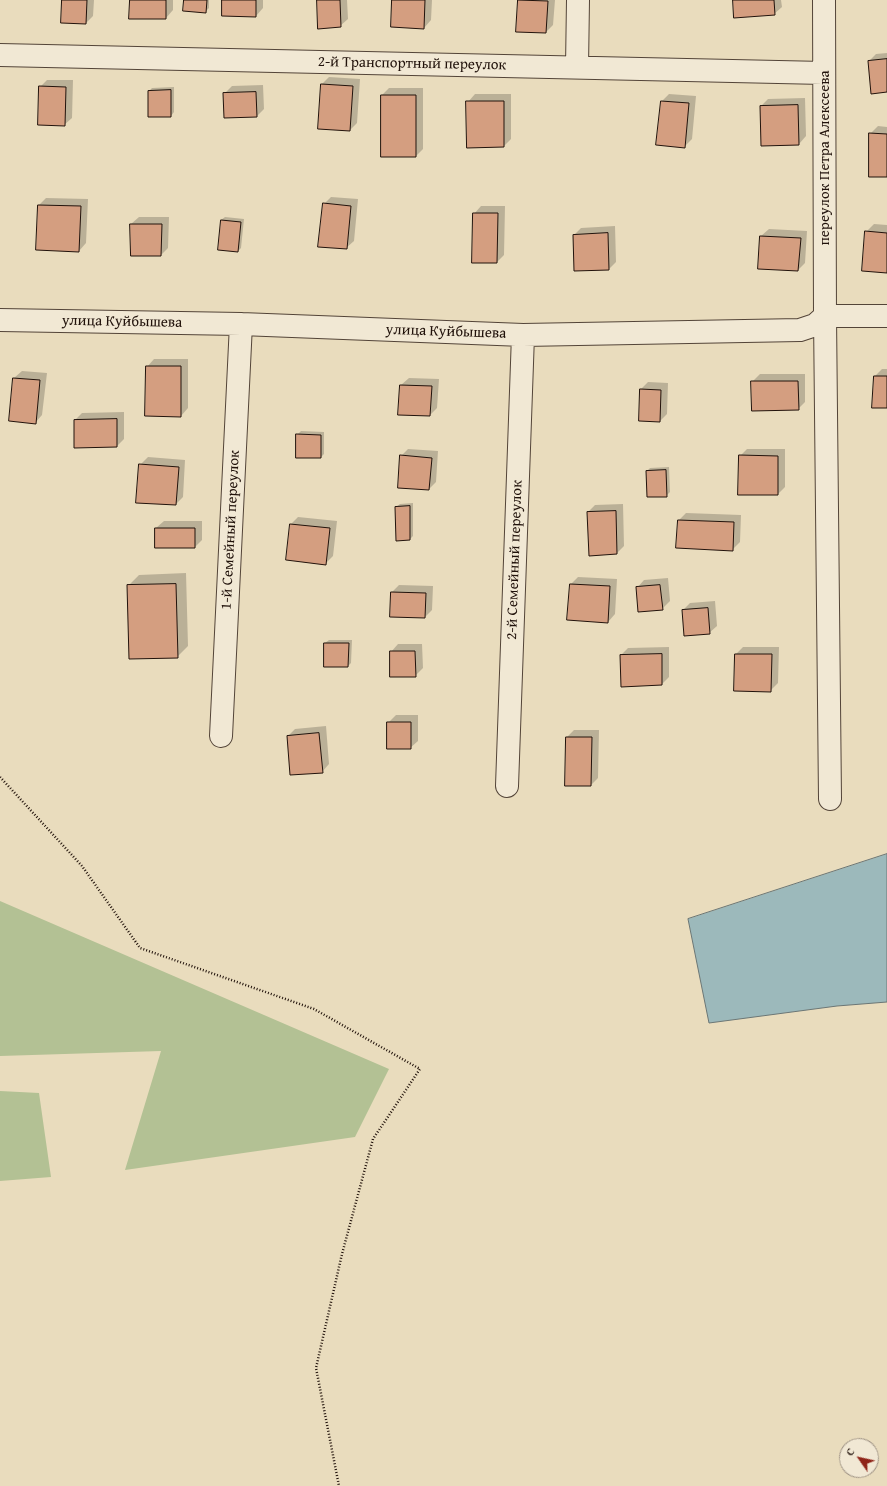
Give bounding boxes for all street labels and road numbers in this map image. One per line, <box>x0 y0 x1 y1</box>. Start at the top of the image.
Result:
street label: 2-й Транспортный переулок <box>318 53 506 75</box>
street label: переулок Петра Алексеева <box>816 70 834 246</box>
street label: улица Куйбышева <box>62 312 182 332</box>
street label: улица Куйбышева <box>385 321 507 343</box>
street label: 1-й Семейный переулок <box>218 450 244 610</box>
street label: 2-й Семейный переулок <box>503 480 527 640</box>

